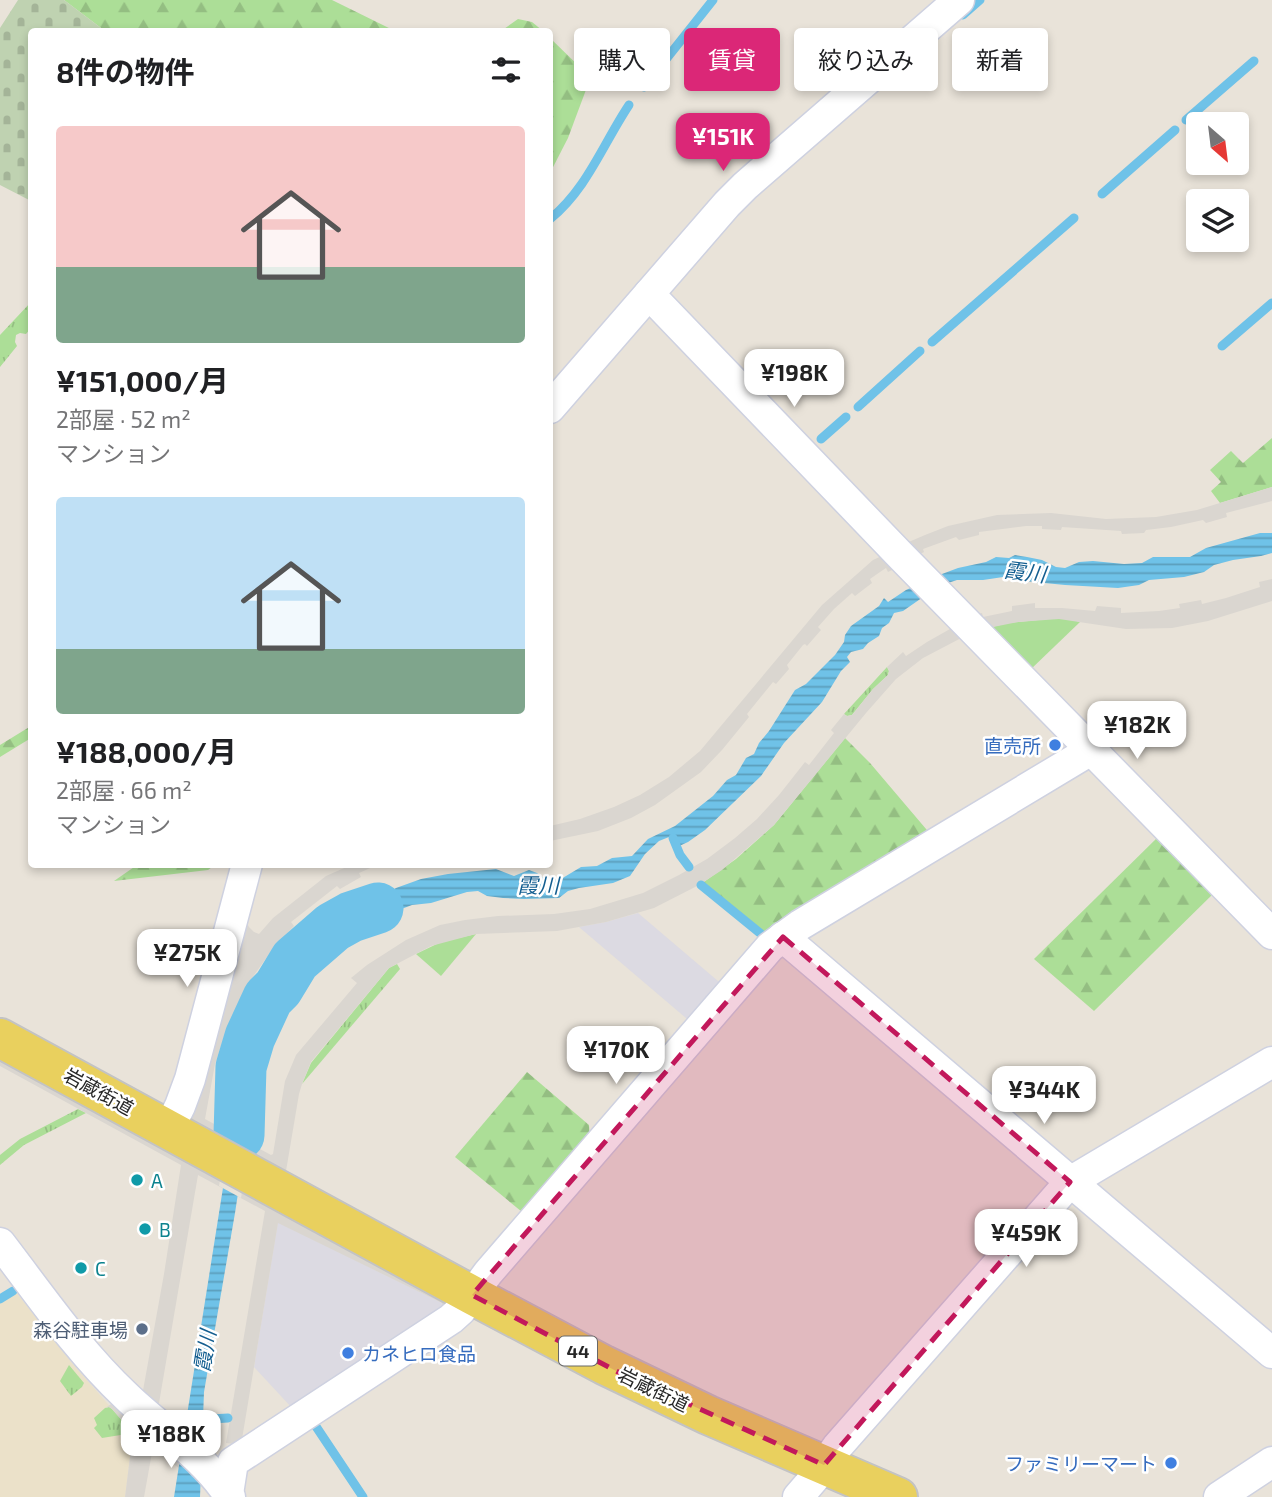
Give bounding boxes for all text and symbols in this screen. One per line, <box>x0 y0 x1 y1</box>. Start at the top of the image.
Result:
chip: 購入 <box>574 28 670 91</box>
chip: 賃貸 <box>684 28 780 91</box>
chip: 絞り込み <box>794 28 938 91</box>
chip: 新着 <box>952 28 1048 91</box>
icon: filters <box>487 51 525 89</box>
text: 8件の物件 <box>56 53 195 89</box>
north arrow <box>1186 112 1250 175</box>
map controls <box>1186 112 1249 252</box>
pin: ¥151K <box>674 114 772 173</box>
text: ¥151K <box>692 122 754 150</box>
icon: home <box>228 172 354 298</box>
button: layers <box>1186 189 1249 252</box>
pin: ¥198K <box>745 350 843 409</box>
text: ¥198K <box>760 358 828 386</box>
text: ¥151,000/月 <box>56 362 229 398</box>
text: 2部屋 · 52 m² <box>56 405 191 433</box>
text: マンション <box>56 439 171 467</box>
icon: home <box>228 543 354 669</box>
water label: 霞川 <box>1003 556 1049 586</box>
pin: ¥182K <box>1088 702 1186 761</box>
text: ¥182K <box>1103 710 1171 738</box>
text: ¥188,000/月 <box>56 733 237 769</box>
place label: 直売所 <box>984 734 1041 757</box>
marker: 直売所 <box>1047 737 1063 753</box>
text: 2部屋 · 66 m² <box>56 776 192 804</box>
text: マンション <box>56 810 171 838</box>
water label: 霞川 <box>517 872 561 897</box>
pin: ¥275K <box>138 930 236 989</box>
text: ¥275K <box>153 938 221 966</box>
pin: ¥170K <box>567 1026 665 1086</box>
text: ¥170K <box>583 1035 649 1063</box>
street label: 岩蔵街道 <box>60 1063 138 1119</box>
pin: ¥344K <box>995 1066 1093 1126</box>
text: ¥344K <box>1008 1075 1080 1103</box>
place label: A <box>151 1169 163 1192</box>
marker: A <box>129 1172 145 1188</box>
pin: ¥459K <box>977 1210 1075 1269</box>
place label: B <box>159 1218 171 1241</box>
text: ¥459K <box>991 1218 1061 1246</box>
marker: B <box>137 1221 153 1237</box>
place label: C <box>95 1257 106 1280</box>
marker: C <box>73 1260 89 1276</box>
place label: 森谷駐車場 <box>33 1318 128 1341</box>
marker: 森谷駐車場 <box>134 1321 150 1337</box>
water label: 霞川 <box>188 1326 220 1374</box>
road number: 44 <box>559 1336 597 1366</box>
place label: カネヒロ食品 <box>362 1342 476 1365</box>
marker: カネヒロ食品 <box>340 1345 356 1361</box>
street label: 岩蔵街道 <box>615 1362 693 1416</box>
pin: ¥188K <box>122 1410 220 1470</box>
text: ¥188K <box>137 1419 205 1447</box>
place label: ファミリーマート <box>1005 1452 1157 1475</box>
marker: ファミリーマート <box>1163 1455 1179 1471</box>

